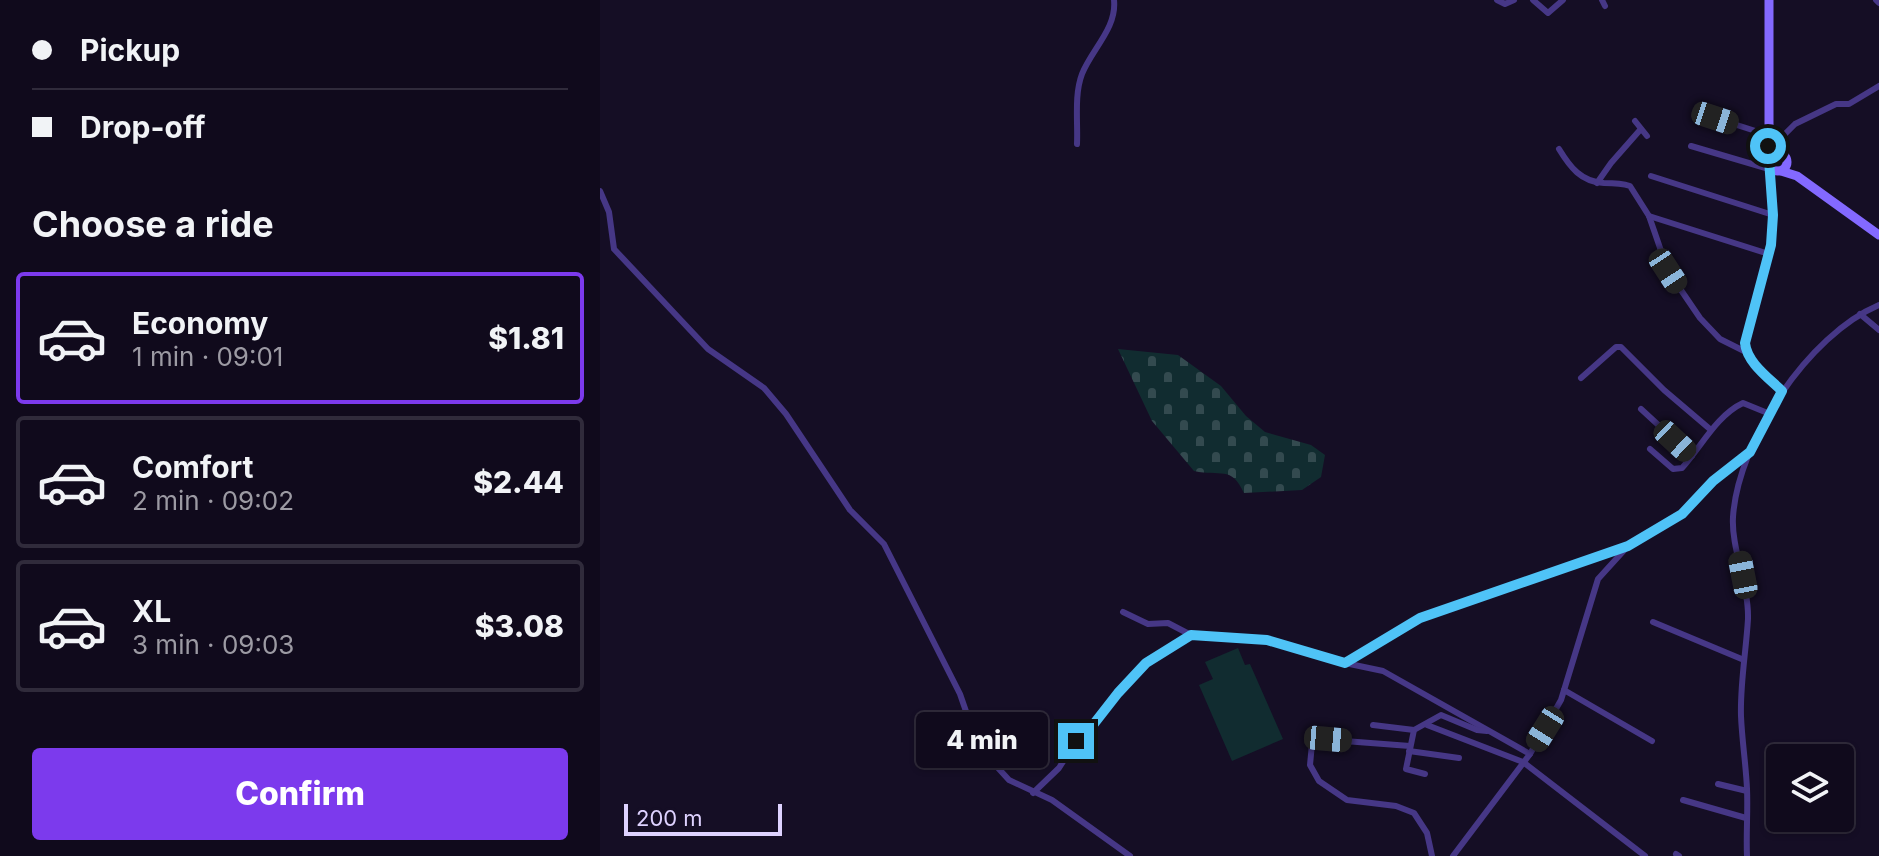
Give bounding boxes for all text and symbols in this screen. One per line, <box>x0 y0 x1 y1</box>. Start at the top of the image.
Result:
text: Pickup <box>80 32 180 68</box>
car <box>1688 99 1742 137</box>
text: Drop-off <box>80 109 206 145</box>
route start <box>1750 128 1786 164</box>
text: Choose a ride <box>32 202 274 246</box>
car <box>1645 244 1691 298</box>
icon: car <box>36 302 108 374</box>
text: Economy <box>132 305 268 341</box>
text: $1.81 <box>488 320 564 356</box>
text: 1 min · 09:01 <box>132 341 283 372</box>
car <box>1649 416 1701 466</box>
icon: car <box>36 446 108 518</box>
text: Comfort <box>132 449 253 485</box>
text: $2.44 <box>473 464 564 500</box>
text: 2 min · 09:02 <box>132 485 294 516</box>
car <box>1727 549 1759 601</box>
icon: car <box>36 590 108 662</box>
text: XL <box>132 593 171 629</box>
text: $3.08 <box>475 608 564 644</box>
text: 3 min · 09:03 <box>132 629 294 660</box>
car <box>1522 702 1568 756</box>
callout: 4 min <box>916 713 1048 769</box>
route end <box>1058 723 1094 759</box>
text: 4 min <box>946 724 1018 755</box>
car <box>1303 725 1353 753</box>
map controls <box>1766 744 1854 832</box>
button: layers <box>1766 744 1854 832</box>
button: Confirm <box>32 748 568 840</box>
scale bar <box>624 800 782 836</box>
text: 200 m <box>636 805 703 831</box>

